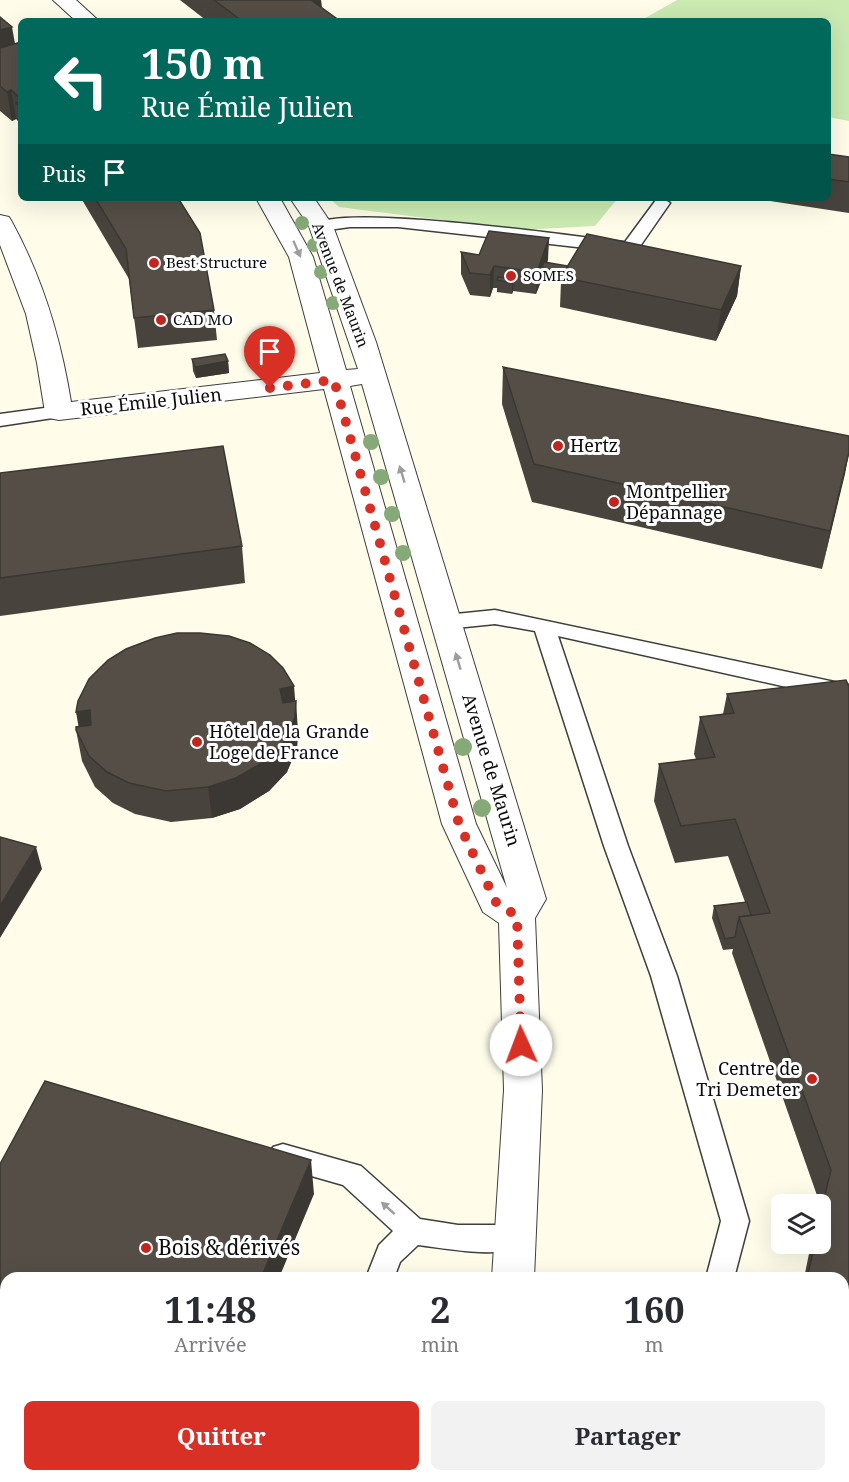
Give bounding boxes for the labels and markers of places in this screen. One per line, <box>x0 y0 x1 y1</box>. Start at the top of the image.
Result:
place label: Best Structure <box>166 252 267 272</box>
marker: Best Structure <box>147 256 161 270</box>
place label: SOMES <box>523 265 574 285</box>
marker: SOMES <box>504 269 518 283</box>
place label: CAD MO <box>173 309 233 329</box>
marker: CAD MO <box>154 313 168 327</box>
pin <box>244 326 295 388</box>
place label: Hertz <box>570 433 618 457</box>
marker: Hertz <box>551 439 565 453</box>
place label: Montpellier Dépannage <box>626 479 727 524</box>
marker: Montpellier Dépannage <box>607 495 621 509</box>
place label: Hôtel de la Grande Loge de France <box>209 719 369 764</box>
marker: Hôtel de la Grande Loge de France <box>190 735 204 749</box>
place label: Centre de Tri Demeter <box>696 1056 801 1101</box>
marker: Centre de Tri Demeter <box>805 1072 819 1086</box>
place label: Bois & dérivés <box>158 1233 300 1261</box>
marker: Bois & dérivés <box>139 1241 153 1255</box>

